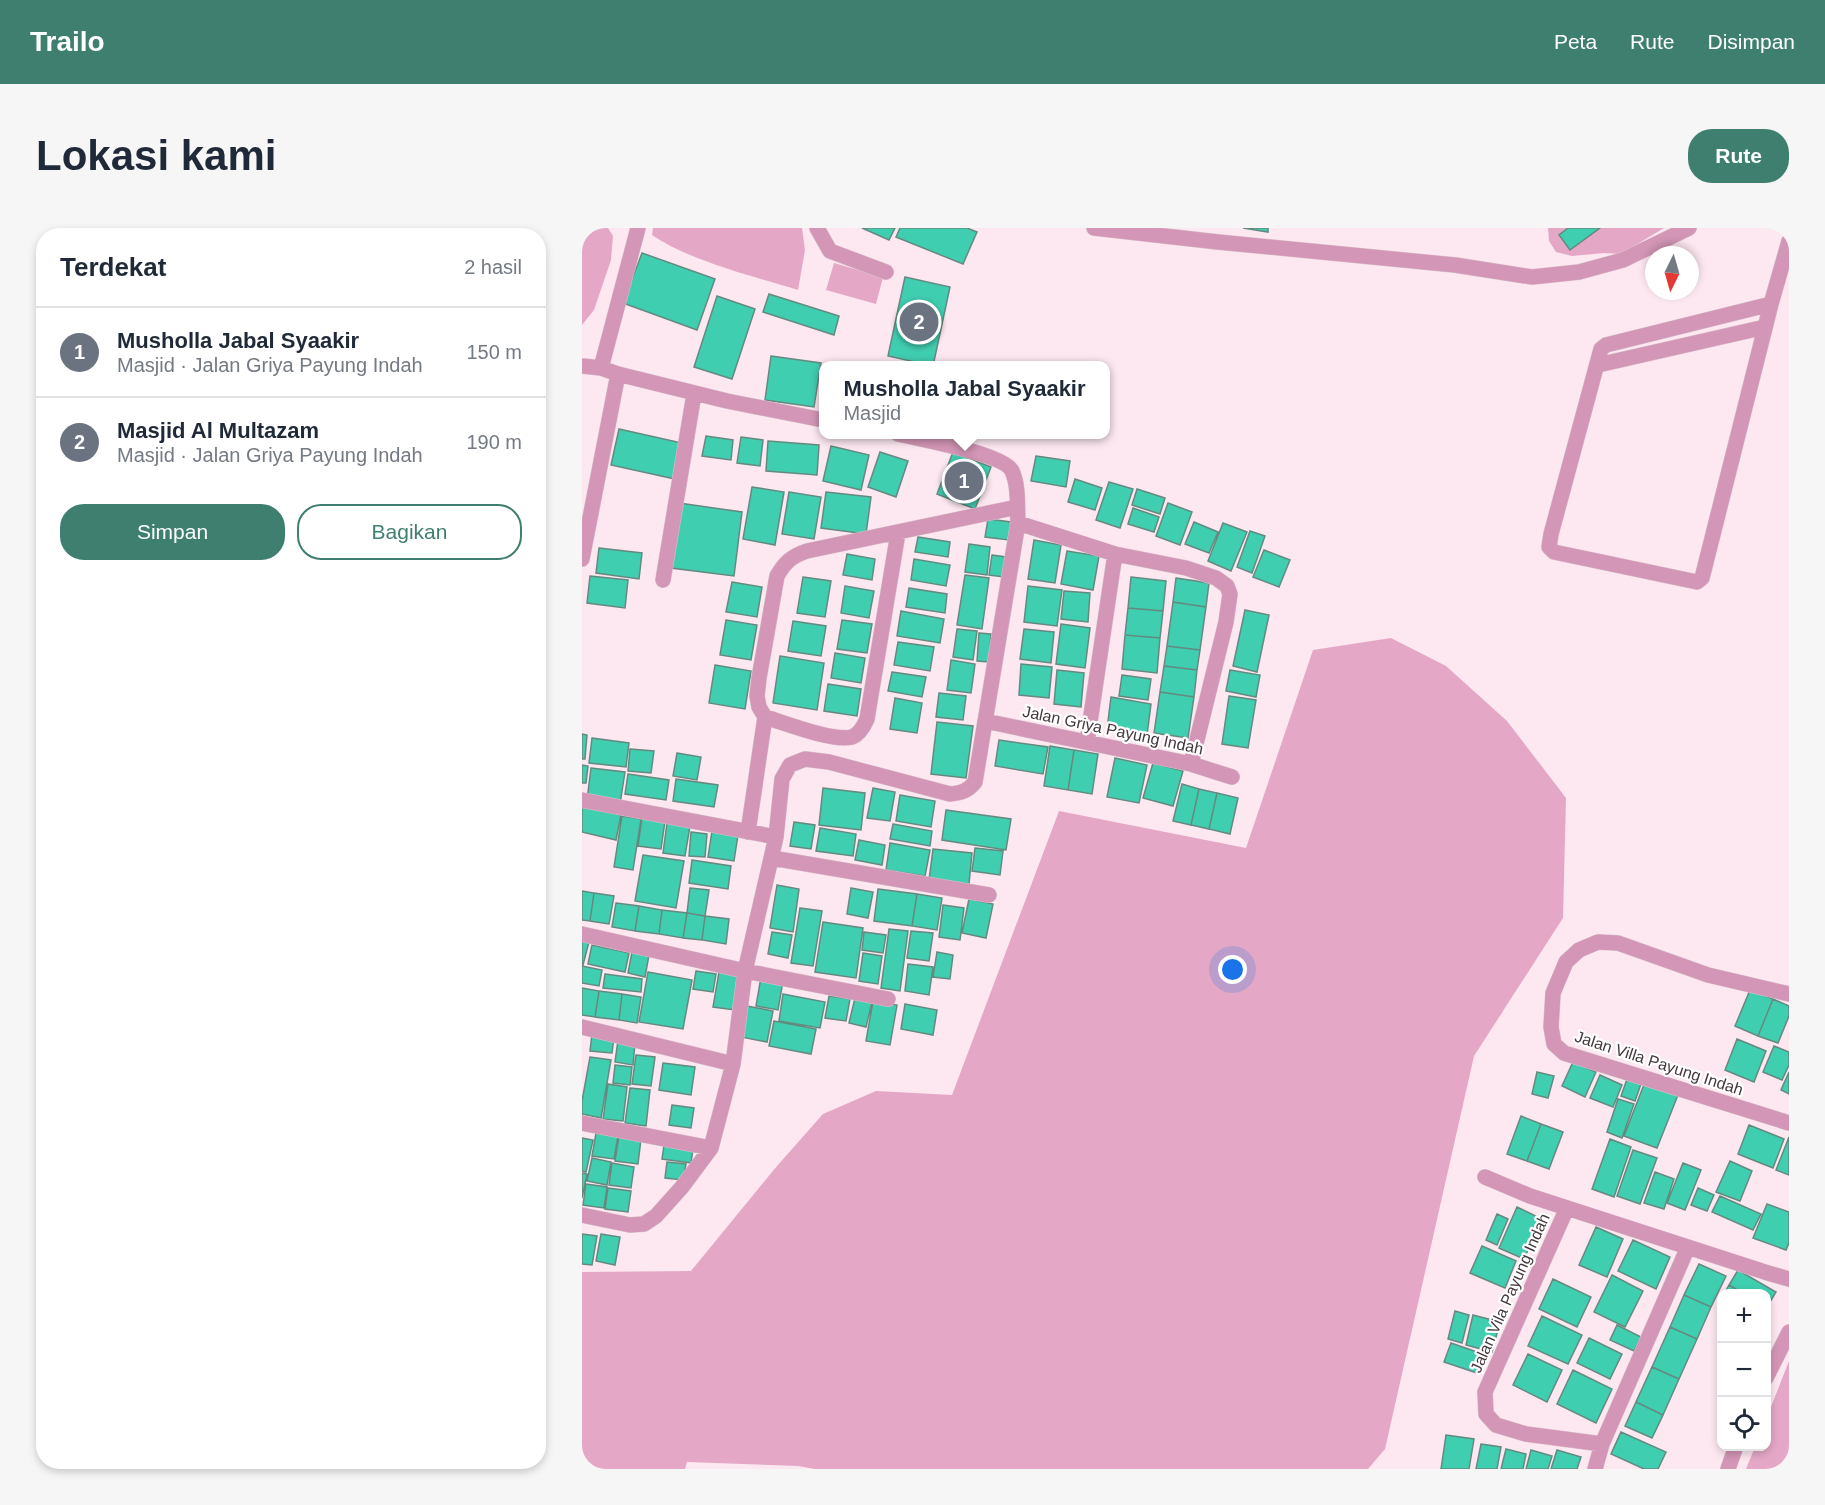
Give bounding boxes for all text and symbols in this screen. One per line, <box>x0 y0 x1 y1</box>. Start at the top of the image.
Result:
text: Trailo <box>30 26 105 57</box>
text: Peta <box>1554 30 1597 53</box>
text: Rute <box>1630 30 1674 53</box>
text: Disimpan <box>1707 30 1795 53</box>
button: Rute <box>1688 129 1789 183</box>
text: Lokasi kami <box>36 132 276 179</box>
north arrow <box>1645 246 1699 300</box>
text: Terdekat <box>60 252 166 282</box>
text: 2 hasil <box>464 256 522 278</box>
pin: 2 <box>900 300 938 344</box>
text: Musholla Jabal Syaakir <box>117 328 359 353</box>
text: 1 <box>74 341 85 363</box>
text: 150 m <box>466 341 522 363</box>
text: Masjid · Jalan Griya Payung Indah <box>117 354 423 376</box>
popup <box>819 361 1110 439</box>
text: Musholla Jabal Syaakir <box>843 376 1086 401</box>
text: Masjid <box>843 402 901 424</box>
text: Masjid Al Multazam <box>117 418 319 443</box>
text: 2 <box>74 431 85 453</box>
text: 190 m <box>466 431 522 453</box>
text: Masjid · Jalan Griya Payung Indah <box>117 444 423 466</box>
pin: 1 <box>944 458 983 504</box>
button: Simpan <box>60 504 285 560</box>
button: Bagikan <box>297 504 522 560</box>
street label: Jalan Griya Payung Indah <box>1021 703 1205 757</box>
your location <box>1218 955 1247 984</box>
street label: Jalan Villa Payung Indah <box>1573 1028 1745 1098</box>
street label: Jalan Vila Payung Indah <box>1467 1211 1553 1375</box>
map controls <box>1717 1289 1771 1451</box>
button: + <box>1717 1289 1771 1343</box>
button: − <box>1717 1343 1771 1397</box>
button: locate <box>1717 1397 1771 1451</box>

